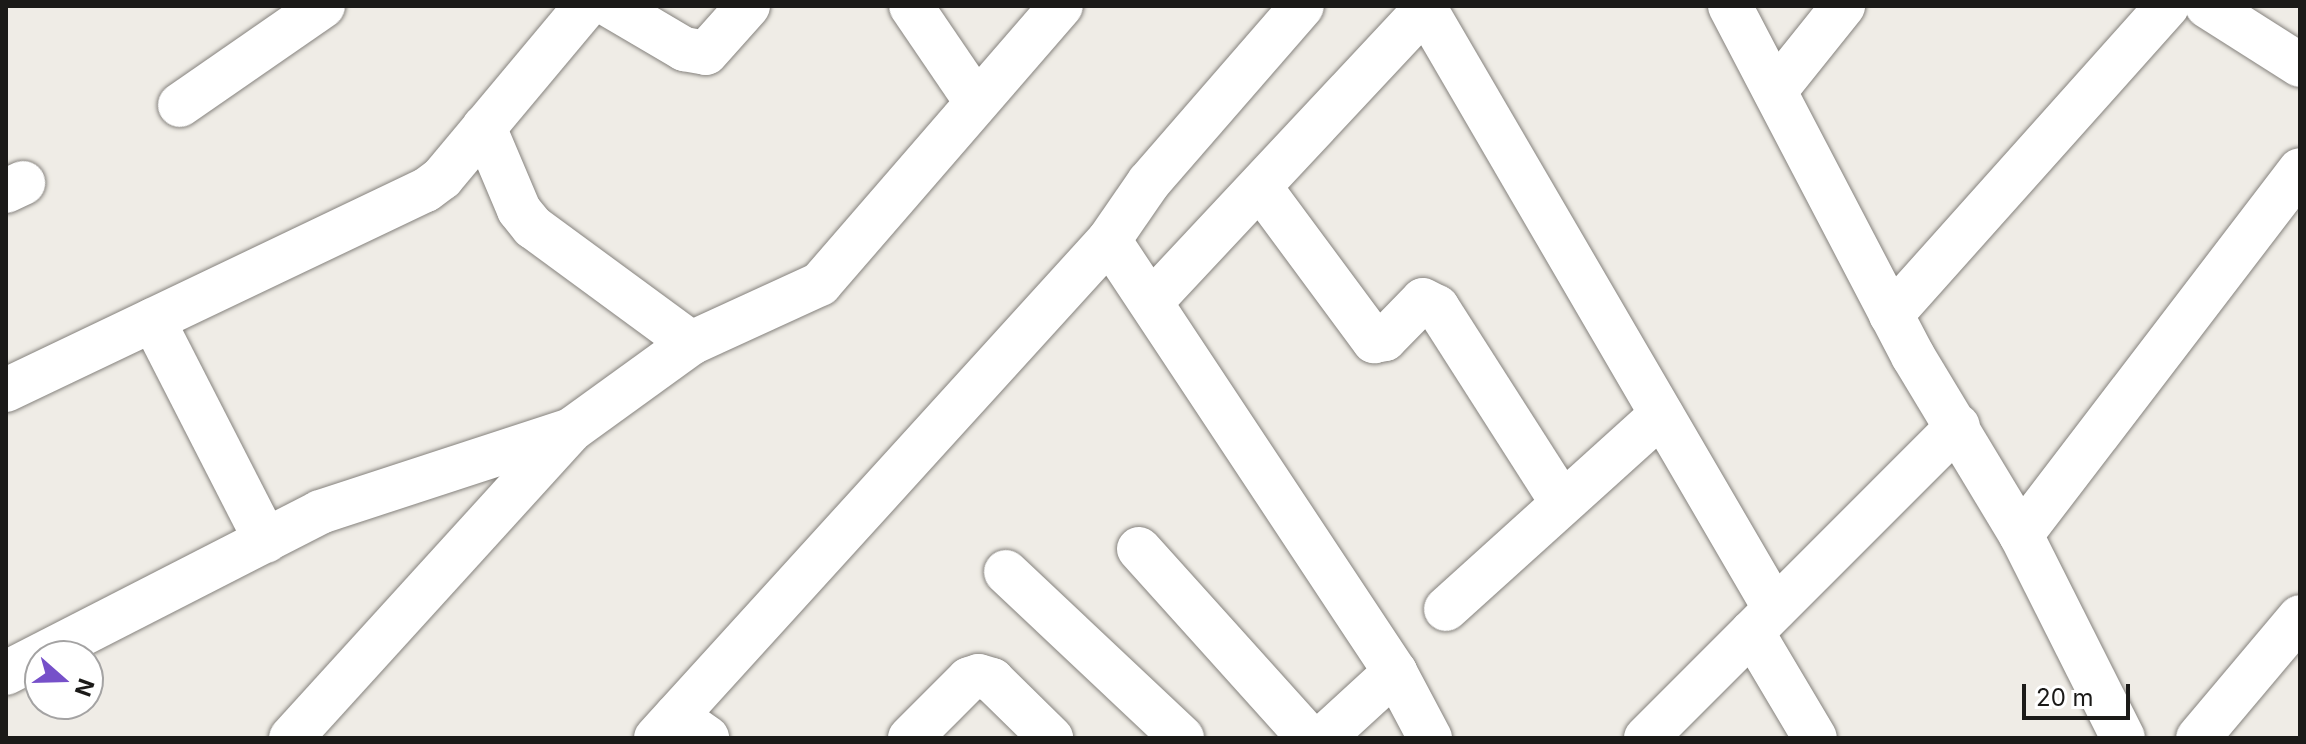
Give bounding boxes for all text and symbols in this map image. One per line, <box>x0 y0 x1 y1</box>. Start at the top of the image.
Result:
north arrow <box>24 640 104 720</box>
scale bar <box>2026 668 2134 718</box>
text: N <box>70 675 100 700</box>
text: 20 m <box>2036 683 2094 712</box>

